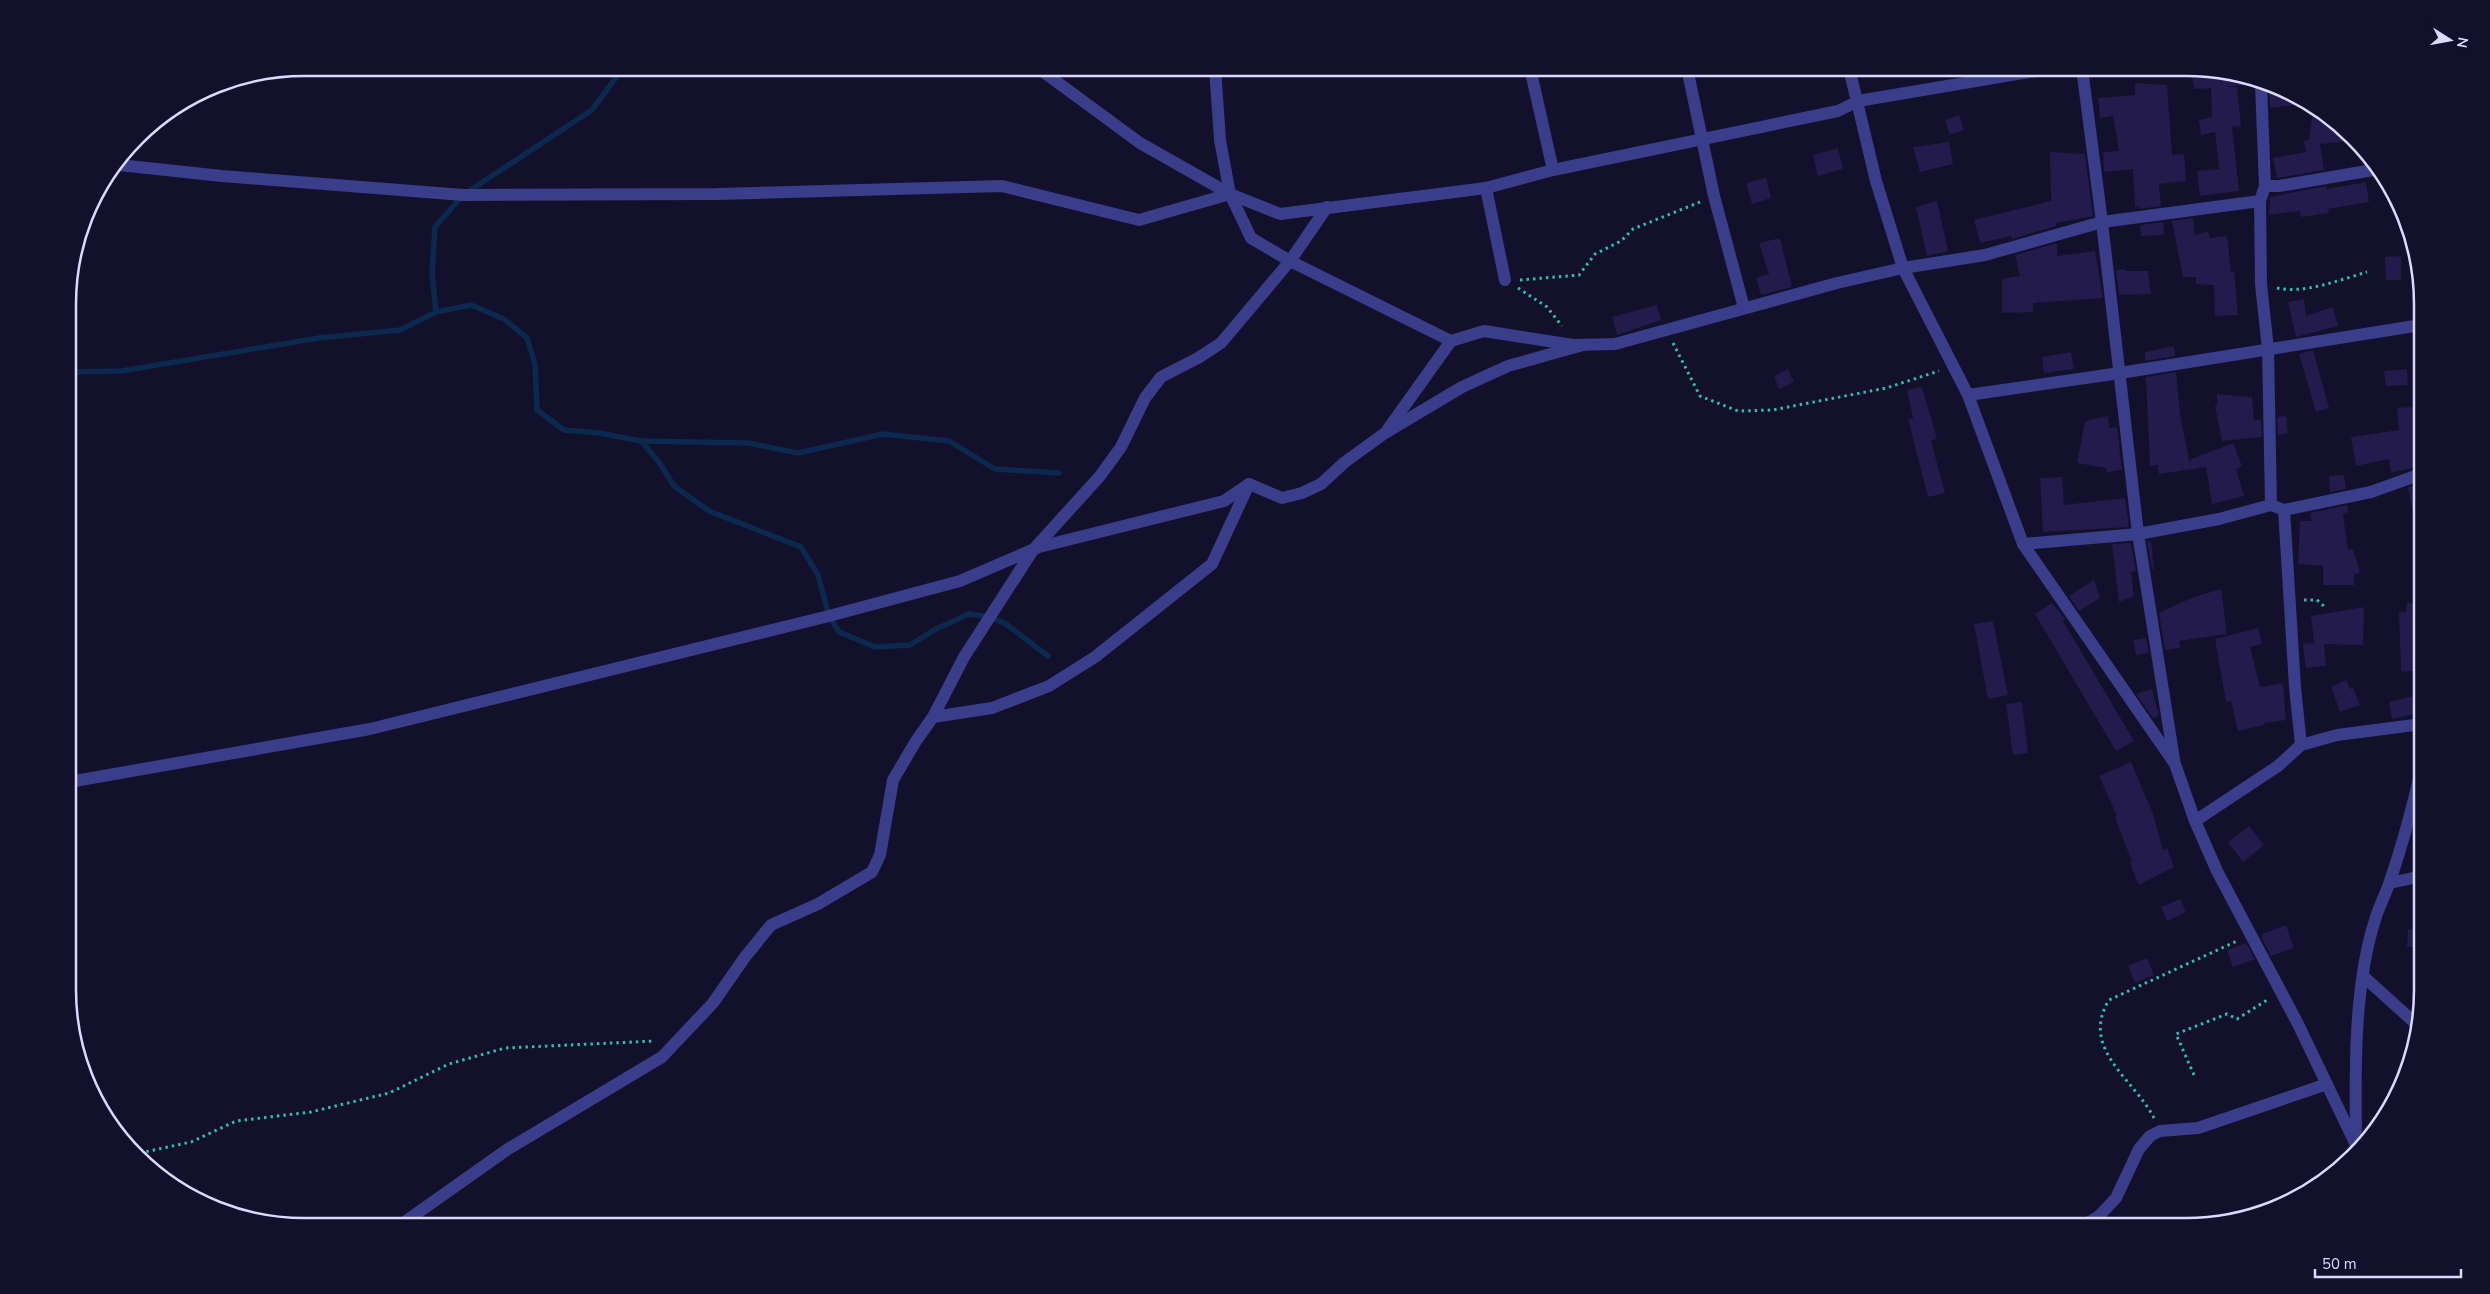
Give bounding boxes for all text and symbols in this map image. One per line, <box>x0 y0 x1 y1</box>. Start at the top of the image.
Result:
north arrow <box>2425 15 2475 65</box>
text: N <box>2452 35 2473 49</box>
scale bar <box>2315 1246 2461 1278</box>
text: 50 m <box>2322 1254 2357 1274</box>

